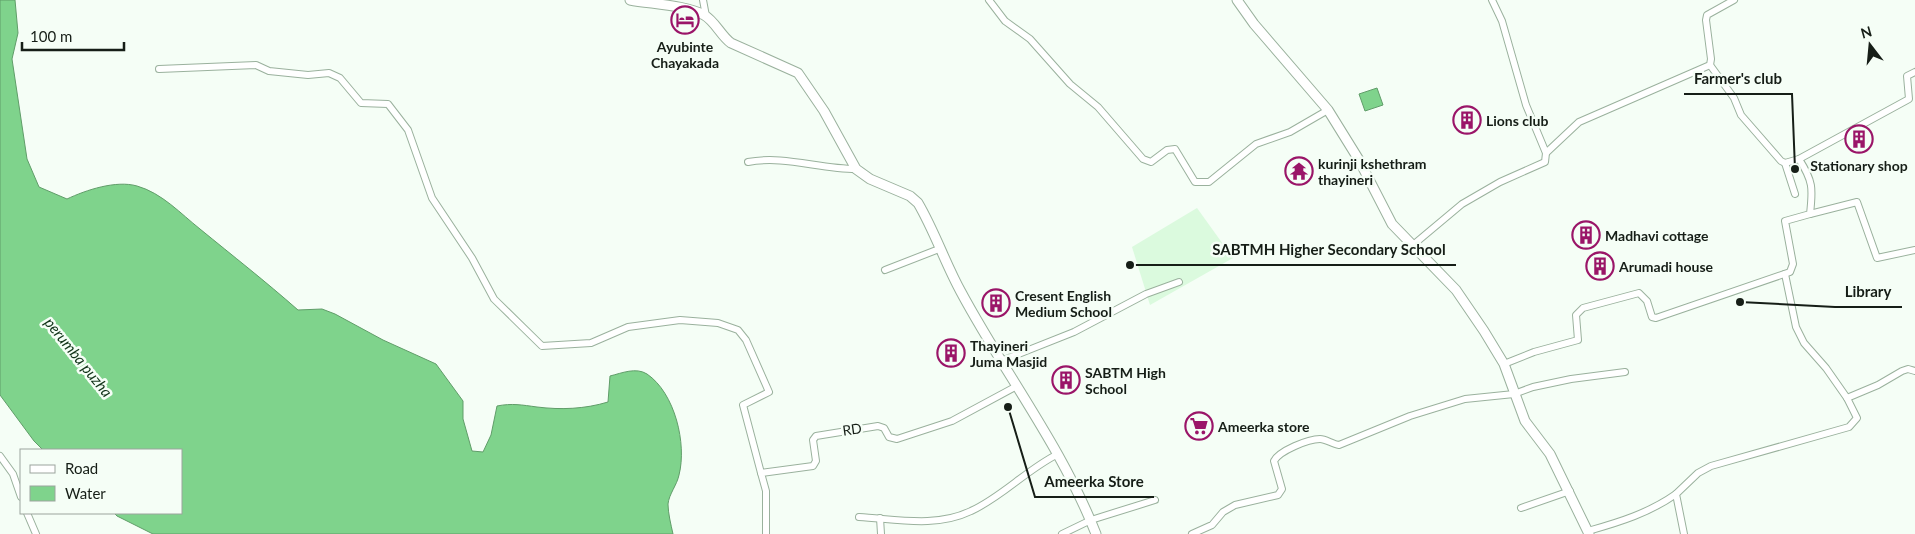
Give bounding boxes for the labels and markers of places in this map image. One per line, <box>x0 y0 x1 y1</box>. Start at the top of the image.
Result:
hotel icon: Ayubinte Chayakada <box>670 5 700 35</box>
place label: Ayubinte Chayakada <box>651 38 719 71</box>
callout: Farmer's club <box>1684 64 1792 94</box>
building icon: Lions club <box>1452 105 1482 135</box>
place label: Lions club <box>1486 112 1548 129</box>
building icon: Stationary shop <box>1844 124 1874 154</box>
place label: kurinji kshethram thayineri <box>1318 155 1427 188</box>
temple icon: kurinji kshethram thayineri <box>1284 156 1314 186</box>
place label: Stationary shop <box>1810 157 1908 174</box>
building icon: Madhavi cottage <box>1571 220 1601 250</box>
place label: Madhavi cottage <box>1605 227 1709 244</box>
callout: SABTMH Higher Secondary School <box>1202 235 1456 265</box>
building icon: Arumadi house <box>1585 251 1615 281</box>
place label: Arumadi house <box>1618 258 1714 275</box>
callout: Library <box>1835 277 1902 307</box>
place label: Cresent English Medium School <box>1015 287 1112 320</box>
building icon: Cresent English Medium School <box>981 288 1011 318</box>
place label: Thayineri Juma Masjid <box>970 337 1047 370</box>
building icon: Thayineri Juma Masjid <box>936 338 966 368</box>
place label: SABTM High School <box>1085 364 1166 397</box>
building icon: SABTM High School <box>1051 365 1081 395</box>
supermarket icon: Ameerka store <box>1184 411 1214 441</box>
place label: Ameerka store <box>1217 418 1310 435</box>
callout: Ameerka Store <box>1035 467 1154 497</box>

